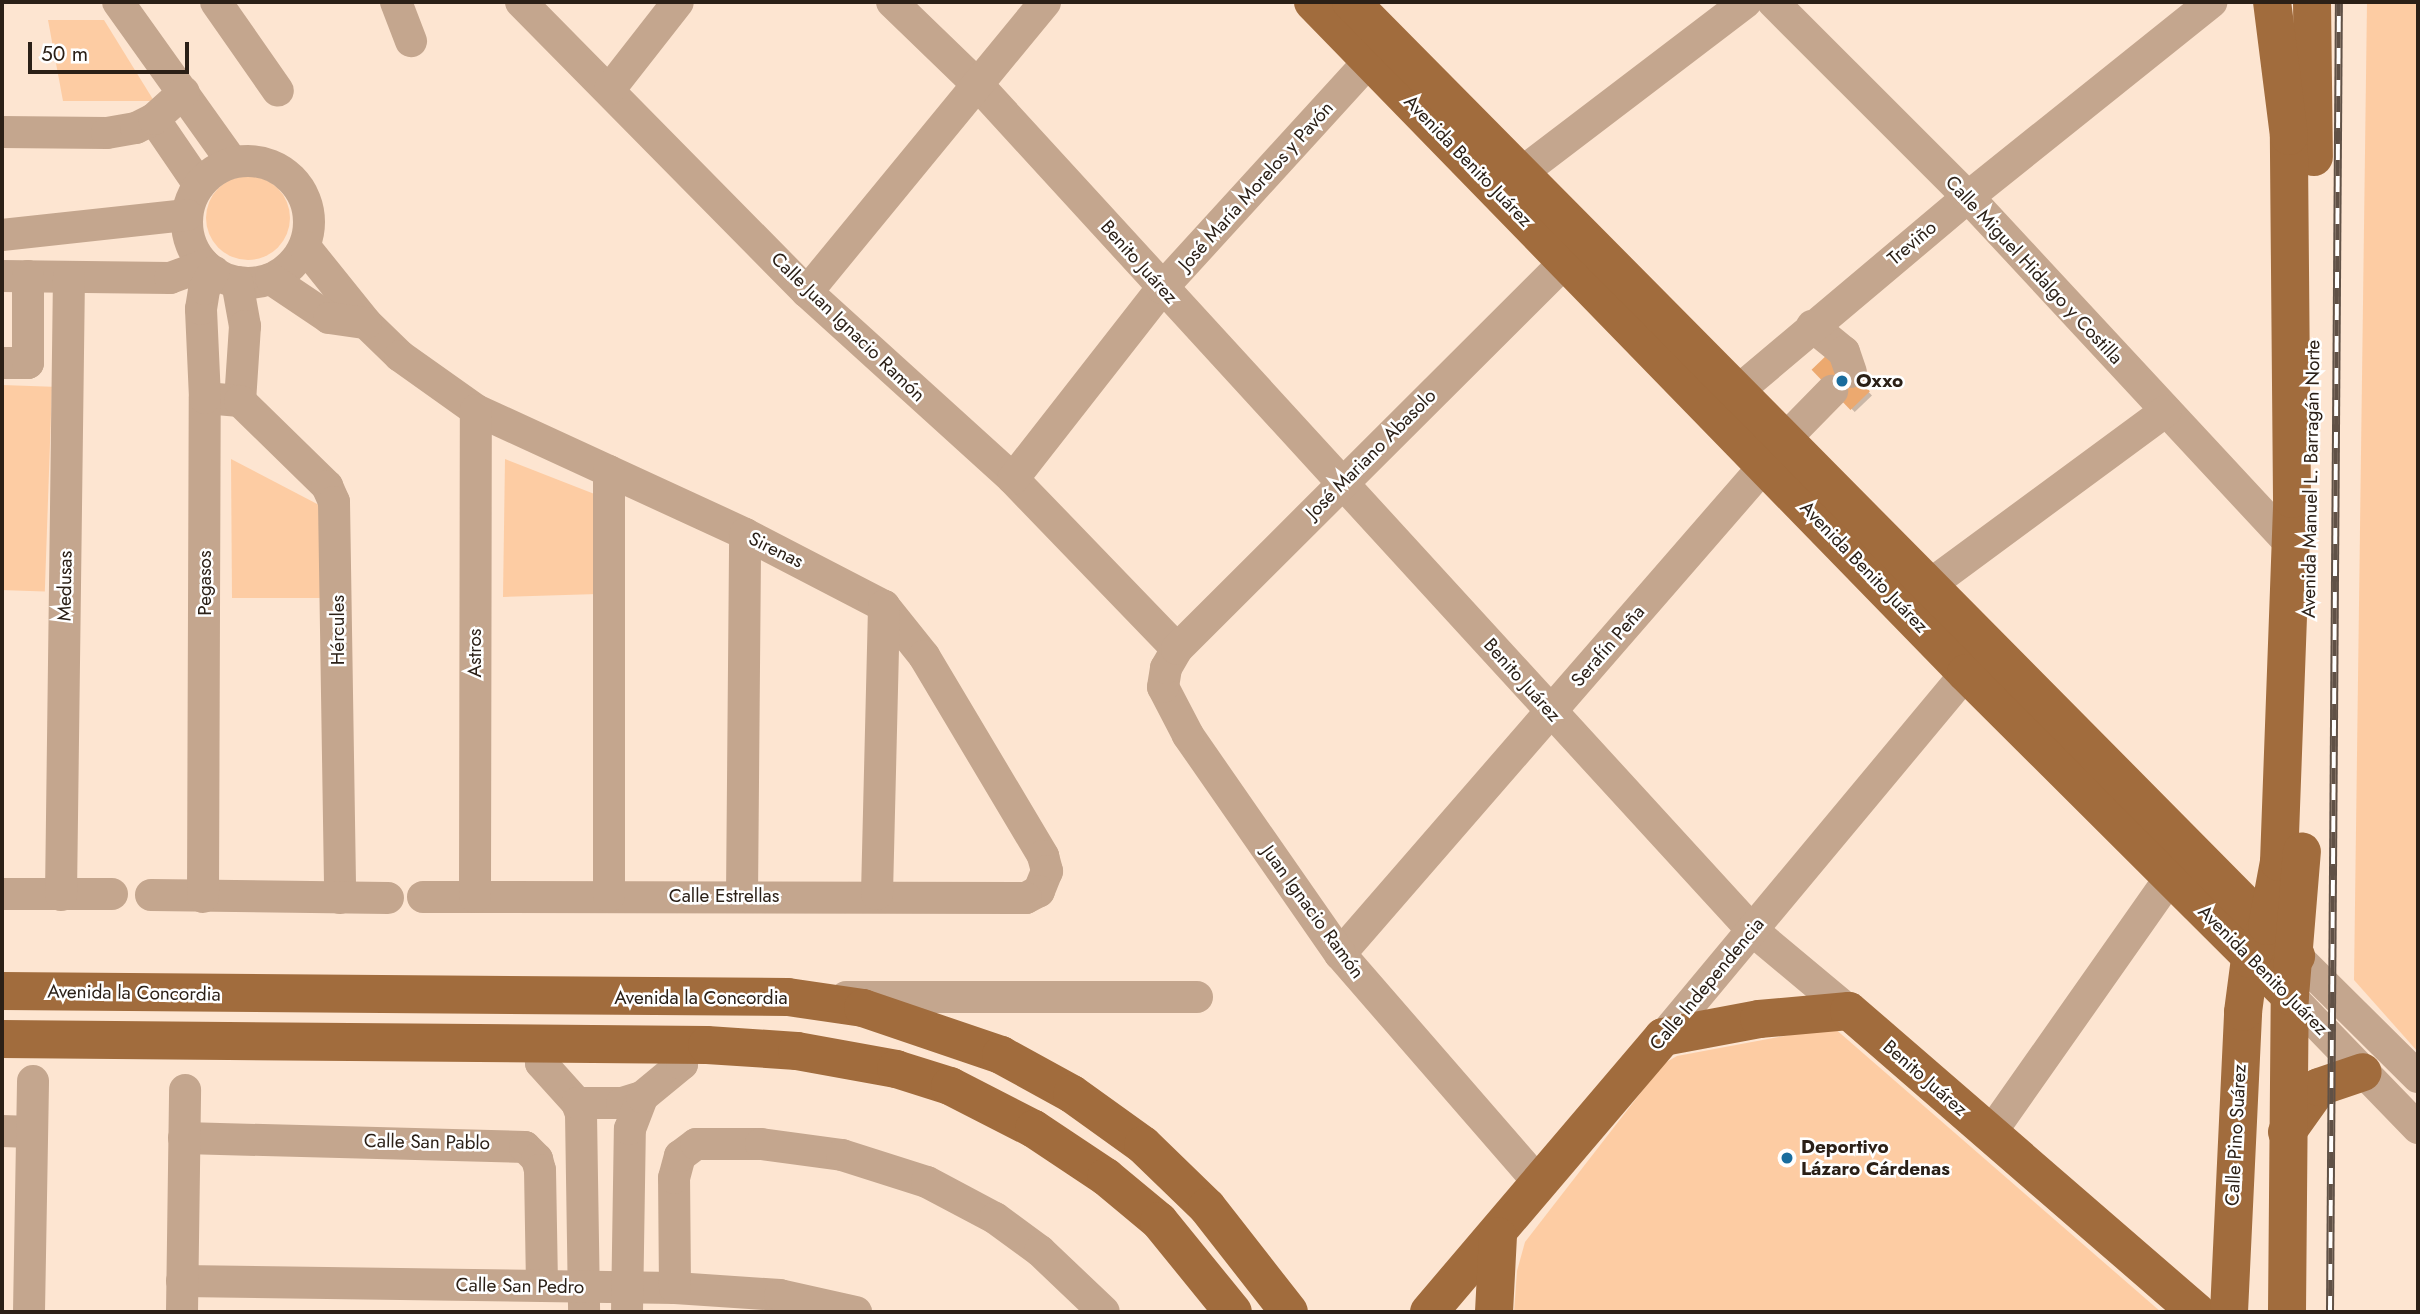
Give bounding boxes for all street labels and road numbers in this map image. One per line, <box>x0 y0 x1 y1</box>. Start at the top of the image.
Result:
street label: Avenida Benito Juárez <box>1399 90 1537 232</box>
street label: José María Morelos y Pavón <box>1174 97 1338 275</box>
street label: Calle Miguel Hidalgo y Costilla <box>1941 171 2127 369</box>
street label: Benito Juárez <box>1096 216 1182 308</box>
street label: Treviño <box>1883 216 1941 270</box>
street label: Calle Juan Ignacio Ramón <box>766 247 930 407</box>
street label: Avenida Manuel L. Barragán Norte <box>2297 340 2325 618</box>
street label: José Mariano Abasolo <box>1301 384 1441 524</box>
street label: Avenida Benito Juárez <box>1795 496 1933 638</box>
street label: Sirenas <box>745 527 807 573</box>
street label: Pegasos <box>194 550 216 616</box>
street label: Medusas <box>53 551 77 621</box>
street label: Hércules <box>327 595 349 665</box>
street label: Serafín Peña <box>1566 601 1650 691</box>
street label: Astros <box>464 628 486 678</box>
street label: Benito Juárez <box>1479 634 1565 726</box>
street label: Juan Ignacio Ramón <box>1257 841 1369 983</box>
street label: Calle Estrellas <box>669 885 779 907</box>
street label: Avenida Benito Juárez <box>2193 900 2333 1040</box>
street label: Calle Independencia <box>1645 913 1769 1055</box>
street label: Avenida la Concordia <box>47 980 221 1006</box>
street label: Avenida la Concordia <box>614 987 788 1009</box>
street label: Benito Juárez <box>1878 1035 1972 1121</box>
street label: Calle Pino Suárez <box>2221 1064 2251 1206</box>
street label: Calle San Pablo <box>364 1130 490 1154</box>
street label: Calle San Pedro <box>455 1273 585 1299</box>

